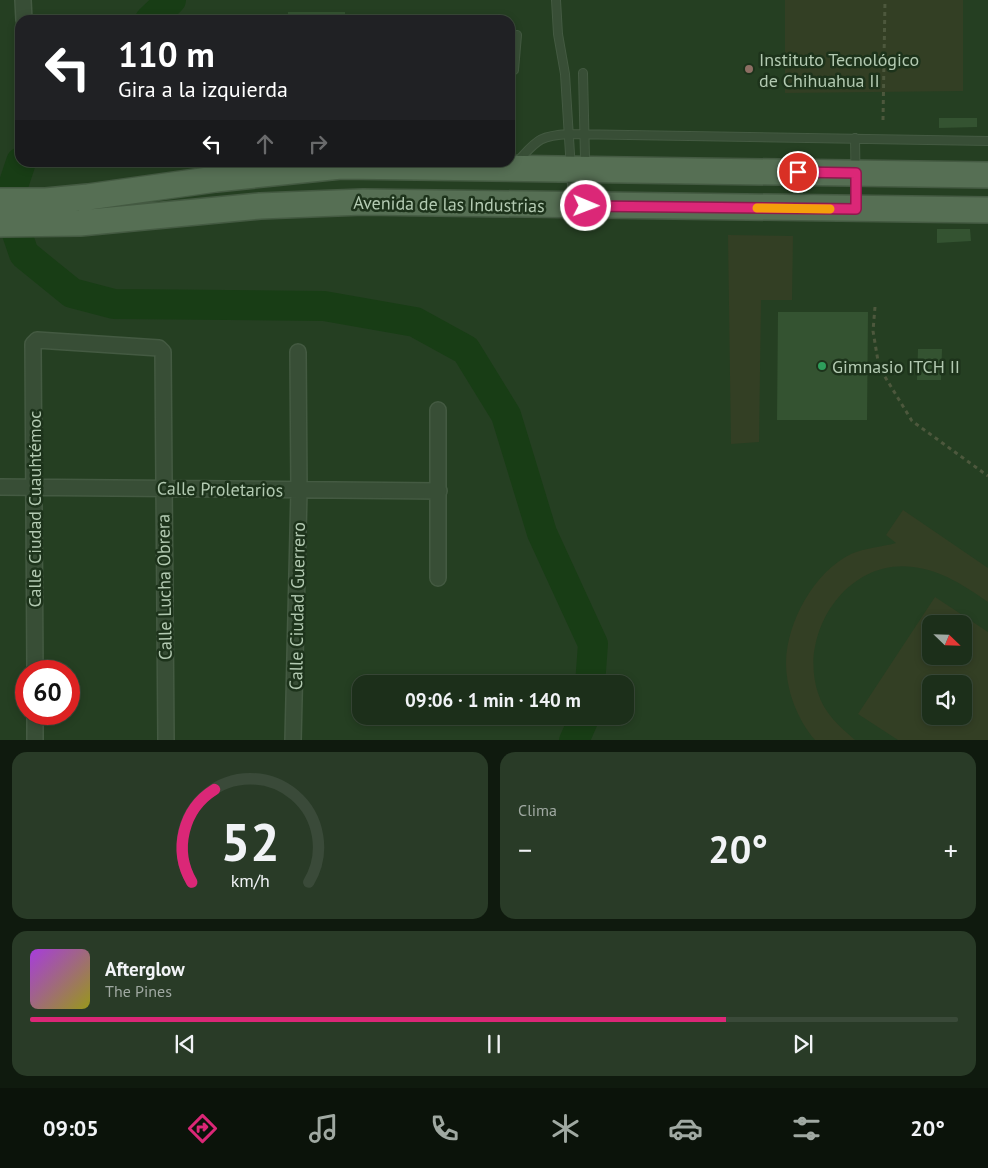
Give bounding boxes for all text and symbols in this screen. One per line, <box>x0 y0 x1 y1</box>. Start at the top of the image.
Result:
text: 110 m <box>118 31 215 77</box>
icon: left <box>35 35 100 100</box>
place label: Instituto Tecnológico de Chihuahua II <box>759 48 919 92</box>
marker: Instituto Tecnológico de Chihuahua II <box>743 63 755 75</box>
text: Gira a la izquierda <box>118 75 288 103</box>
icon: left <box>198 130 226 158</box>
icon: ahead <box>251 130 279 158</box>
icon: right <box>304 130 332 158</box>
pin <box>777 151 819 193</box>
icon: arrive <box>784 158 812 186</box>
position arrow <box>559 179 611 231</box>
street label: Avenida de las Industrias <box>353 191 545 217</box>
place label: Gimnasio ITCH II <box>832 355 960 378</box>
marker: Gimnasio ITCH II <box>816 360 828 372</box>
street label: Calle Ciudad Cuauhtémoc <box>23 411 46 607</box>
street label: Calle Proletarios <box>157 476 283 502</box>
street label: Calle Lucha Obrera <box>151 514 177 660</box>
street label: Calle Ciudad Guerrero <box>284 522 310 690</box>
north arrow <box>922 615 972 665</box>
map controls <box>922 615 972 725</box>
speed limit sign: 60 <box>15 660 80 725</box>
button: sound <box>922 675 972 725</box>
text: 09:06 · 1 min · 140 m <box>405 688 581 712</box>
text: Clima <box>518 800 557 820</box>
text: 52 <box>221 808 279 875</box>
text: 20° <box>708 824 768 873</box>
text: − <box>518 831 532 868</box>
text: + <box>944 831 958 868</box>
text: km/h <box>230 869 270 892</box>
text: Afterglow <box>105 957 185 981</box>
text: The Pines <box>105 981 172 1001</box>
icon: previous <box>171 1030 199 1058</box>
icon: pause <box>480 1030 508 1058</box>
icon: next <box>789 1030 817 1058</box>
icon: directions <box>185 1111 220 1146</box>
icon: music <box>306 1111 341 1146</box>
icon: phone <box>427 1111 462 1146</box>
icon: climate <box>548 1111 583 1146</box>
icon: car <box>668 1111 703 1146</box>
icon: filters <box>789 1111 824 1146</box>
text: 09:05 <box>43 1114 99 1142</box>
text: 20° <box>910 1114 945 1142</box>

